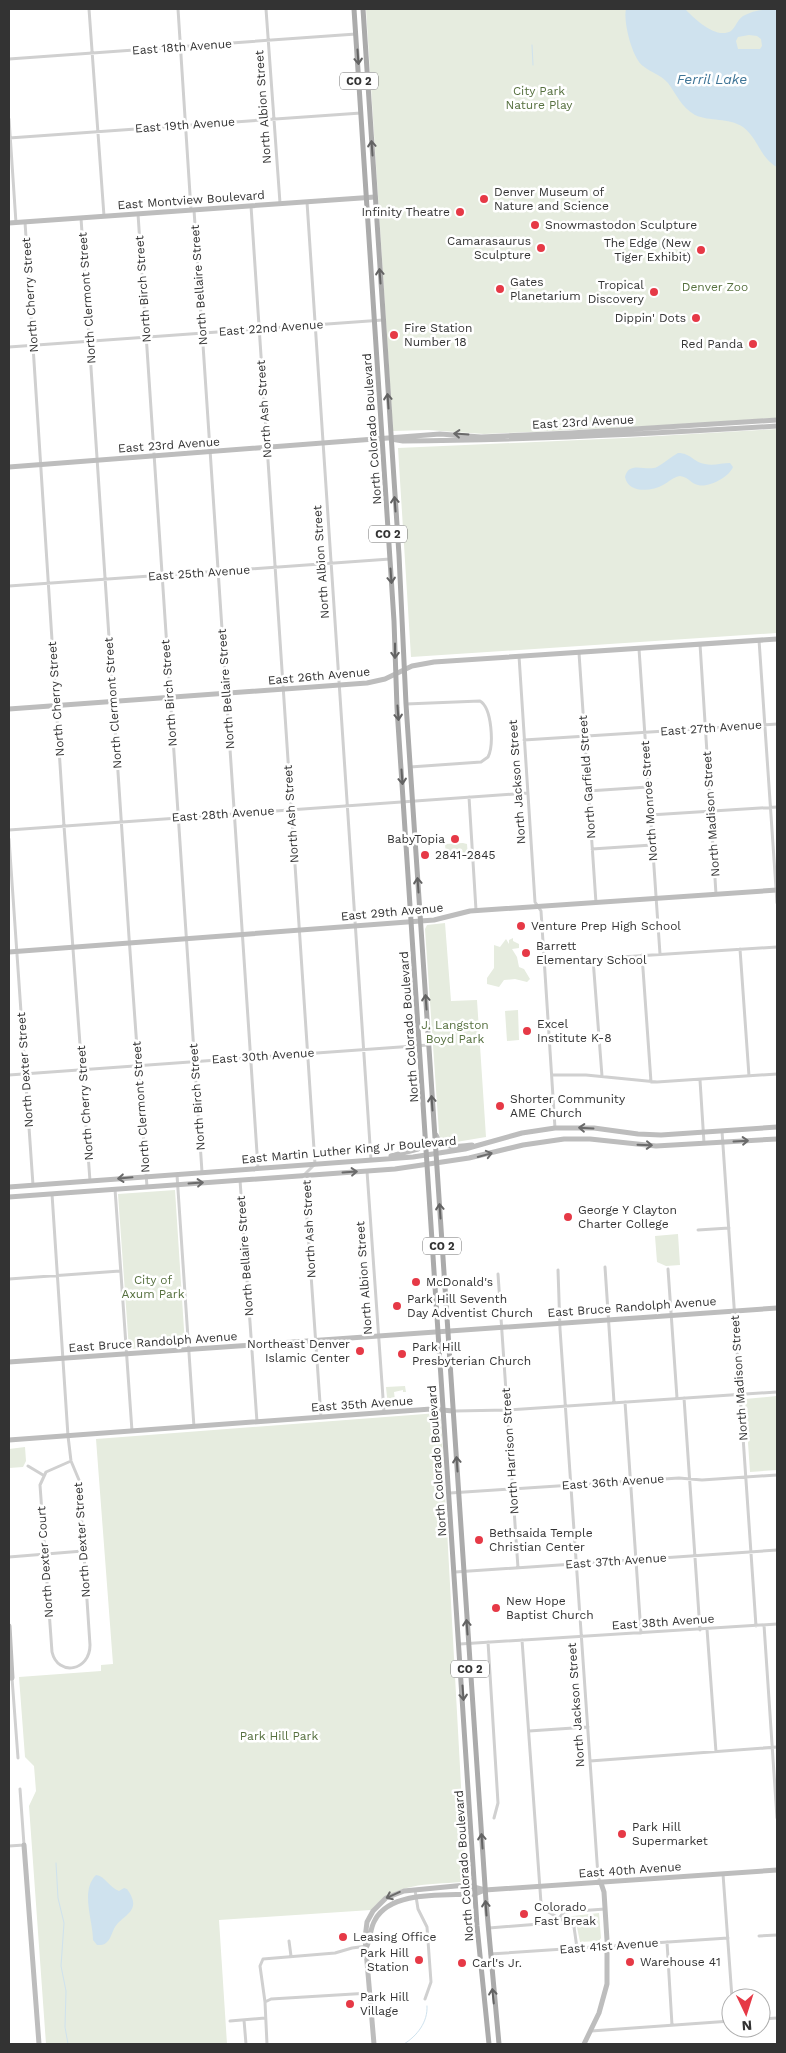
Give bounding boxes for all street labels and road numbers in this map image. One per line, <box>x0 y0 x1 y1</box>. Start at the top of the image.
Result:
street label: East 18th Avenue <box>132 37 233 57</box>
street label: North Albion Street <box>252 50 274 164</box>
road number: CO 2 <box>340 72 378 90</box>
street label: East 19th Avenue <box>135 115 236 135</box>
street label: East Montview Boulevard <box>117 188 265 212</box>
street label: North Bellaire Street <box>188 224 210 346</box>
street label: North Clermont Street <box>75 232 99 364</box>
street label: North Birch Street <box>132 235 154 343</box>
street label: North Cherry Street <box>19 237 41 353</box>
street label: East 22nd Avenue <box>218 317 324 339</box>
street label: North Colorado Boulevard <box>360 353 384 505</box>
street label: North Ash Street <box>254 359 274 459</box>
street label: East 23rd Avenue <box>532 412 634 432</box>
street label: East 23rd Avenue <box>118 434 221 456</box>
street label: North Albion Street <box>310 505 332 619</box>
road number: CO 2 <box>369 526 407 542</box>
street label: East 25th Avenue <box>147 562 251 584</box>
street label: North Bellaire Street <box>215 628 237 750</box>
street label: North Clermont Street <box>101 637 125 769</box>
street label: North Birch Street <box>158 639 180 747</box>
street label: North Cherry Street <box>45 641 67 757</box>
street label: East 26th Avenue <box>267 665 371 687</box>
street label: North Garfield Street <box>576 715 598 839</box>
street label: East 27th Avenue <box>660 717 762 739</box>
street label: North Jackson Street <box>506 719 528 845</box>
street label: North Monroe Street <box>638 740 660 862</box>
street label: North Madison Street <box>700 751 722 877</box>
street label: North Ash Street <box>281 764 301 864</box>
street label: East 28th Avenue <box>171 803 275 825</box>
street label: East 29th Avenue <box>340 901 444 923</box>
street label: North Colorado Boulevard <box>397 951 421 1103</box>
street label: North Dexter Street <box>14 1012 36 1128</box>
street label: North Clermont Street <box>129 1041 153 1173</box>
street label: North Birch Street <box>186 1043 208 1151</box>
street label: North Cherry Street <box>74 1045 96 1161</box>
street label: East 30th Avenue <box>211 1045 315 1067</box>
street label: East Martin Luther King Jr Boulevard <box>241 1134 457 1166</box>
street label: North Ash Street <box>299 1180 319 1278</box>
street label: North Bellaire Street <box>234 1195 256 1317</box>
street label: North Albion Street <box>353 1221 375 1335</box>
road number: CO 2 <box>423 1238 461 1254</box>
street label: East Bruce Randolph Avenue <box>547 1294 717 1320</box>
street label: North Madison Street <box>728 1315 750 1441</box>
street label: East Bruce Randolph Avenue <box>68 1329 238 1355</box>
street label: North Colorado Boulevard <box>425 1385 449 1537</box>
street label: North Harrison Street <box>499 1387 521 1515</box>
street label: East 35th Avenue <box>310 1393 414 1415</box>
street label: East 36th Avenue <box>561 1471 665 1493</box>
street label: North Dexter Street <box>71 1482 93 1598</box>
street label: North Dexter Court <box>34 1506 56 1618</box>
street label: East 37th Avenue <box>565 1550 667 1572</box>
street label: East 38th Avenue <box>611 1611 715 1633</box>
street label: North Jackson Street <box>565 1642 587 1768</box>
road number: CO 2 <box>451 1660 489 1678</box>
street label: North Colorado Boulevard <box>452 1790 476 1942</box>
street label: East 40th Avenue <box>578 1859 682 1881</box>
street label: East 41st Avenue <box>559 1936 659 1956</box>

